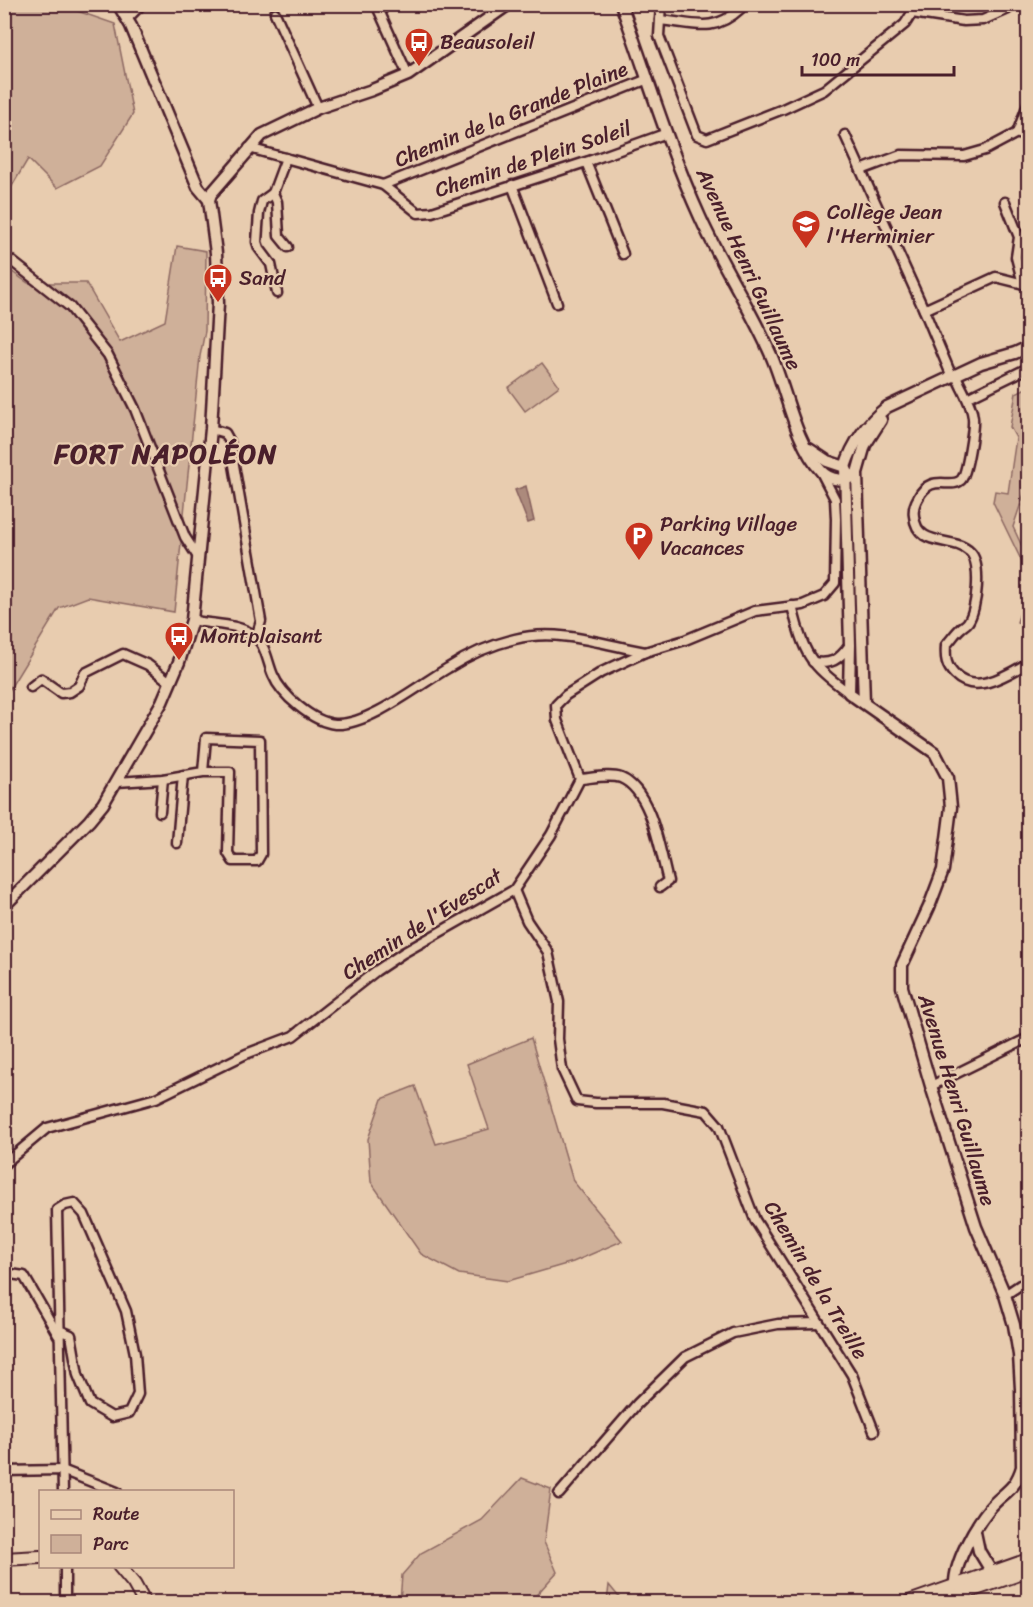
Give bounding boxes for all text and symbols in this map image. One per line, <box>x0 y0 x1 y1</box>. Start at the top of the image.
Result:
place label: Beausoleil <box>440 23 536 61</box>
bus stop icon: Beausoleil <box>403 26 435 68</box>
scale bar <box>802 39 954 77</box>
text: 100 m <box>811 44 860 76</box>
street label: Chemin de la Grande Plaine <box>388 50 634 178</box>
street label: Chemin de Plein Soleil <box>430 109 637 209</box>
street label: Avenue Henri Guillaume <box>685 160 813 377</box>
place label: Collège Jean l'Herminier <box>827 193 942 255</box>
school or university icon: Collège Jean l'Herminier <box>790 208 822 250</box>
place label: Sand <box>239 259 287 297</box>
bus stop icon: Sand <box>202 262 234 304</box>
district label: FORT NAPOLÉON <box>53 430 278 478</box>
place label: Parking Village Vacances <box>660 505 797 567</box>
parking icon: Parking Village Vacances <box>623 520 655 562</box>
place label: Montplaisant <box>200 617 323 655</box>
bus stop icon: Montplaisant <box>163 620 195 662</box>
street label: Chemin de l'Evescat <box>334 857 511 990</box>
street label: Avenue Henri Guillaume <box>906 988 1007 1211</box>
street label: Chemin de la Treille <box>753 1193 879 1367</box>
legend <box>39 1490 234 1568</box>
text: Route <box>93 1498 140 1530</box>
text: Parc <box>93 1528 129 1560</box>

